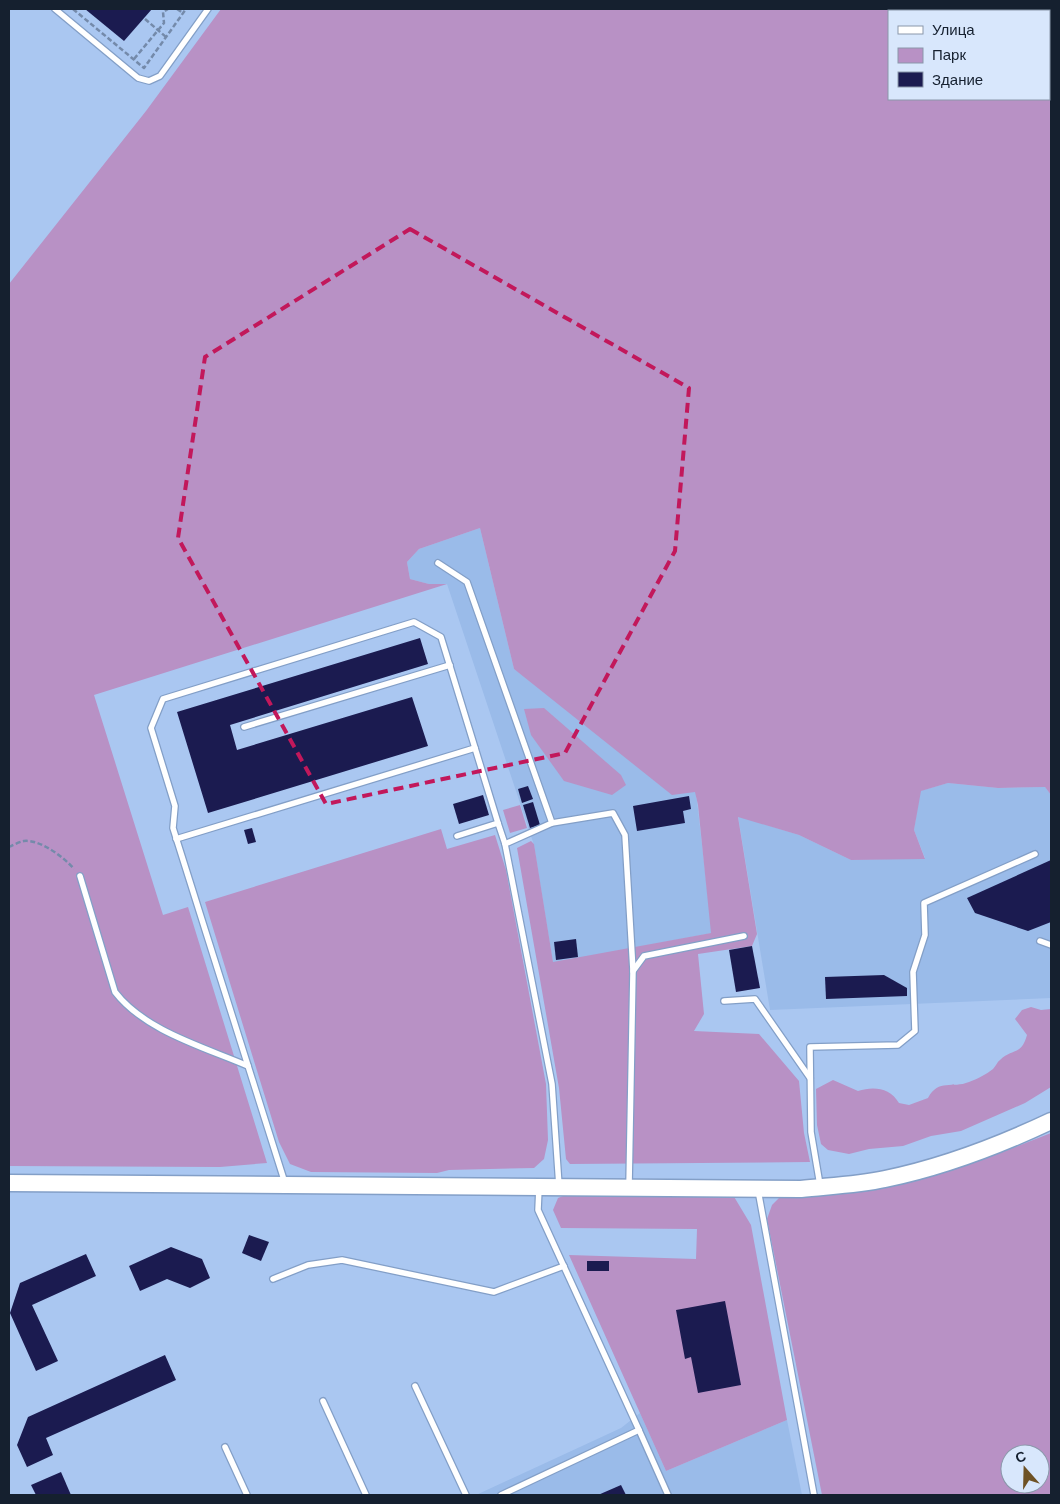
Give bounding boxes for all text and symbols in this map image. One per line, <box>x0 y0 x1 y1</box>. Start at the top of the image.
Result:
legend <box>888 10 1050 100</box>
text: Улица <box>932 21 975 39</box>
text: Парк <box>932 46 966 64</box>
text: Здание <box>932 71 983 89</box>
north arrow <box>1000 1444 1050 1494</box>
text: С <box>1013 1448 1028 1466</box>

